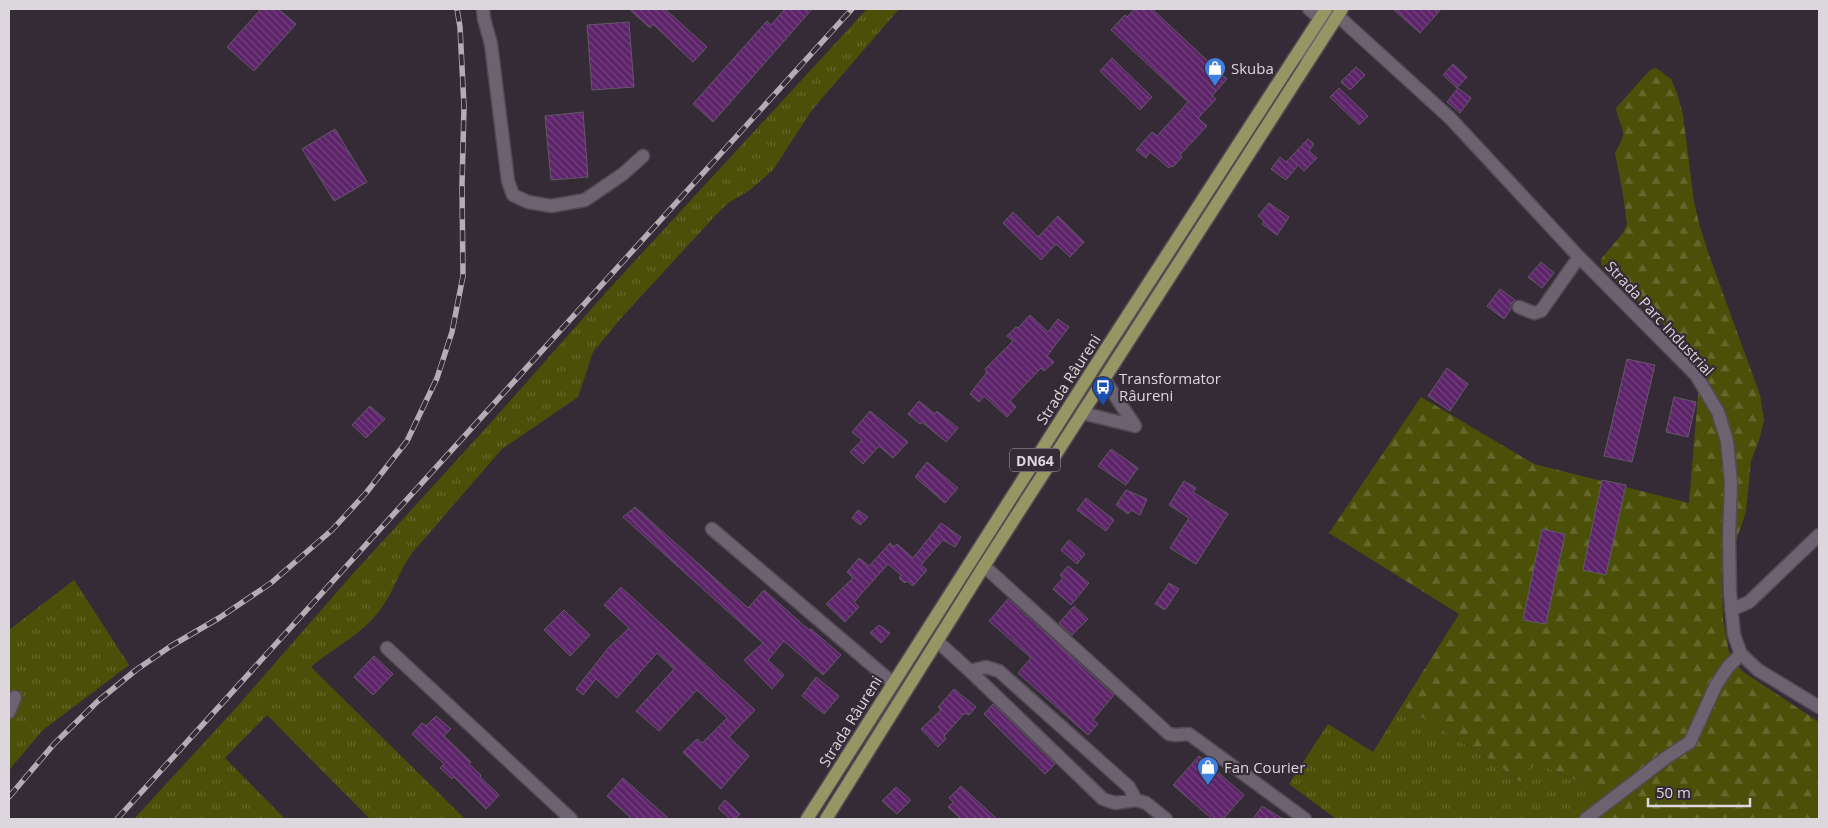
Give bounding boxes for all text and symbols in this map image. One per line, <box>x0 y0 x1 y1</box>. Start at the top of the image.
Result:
shop icon: Skuba <box>1203 56 1227 87</box>
place label: Skuba <box>1231 58 1274 78</box>
street label: Strada Parc Industrial <box>1601 256 1719 380</box>
street label: Strada Râureni <box>1031 330 1105 428</box>
place label: Transformator Râureni <box>1119 368 1221 405</box>
bus stop icon: Transformator Râureni <box>1091 375 1115 406</box>
road number: DN64 <box>1010 448 1060 472</box>
street label: Strada Râureni <box>814 672 886 770</box>
shop icon: Fan Courier <box>1196 755 1220 786</box>
place label: Fan Courier <box>1224 757 1305 777</box>
scale bar <box>1648 776 1750 808</box>
text: 50 m <box>1656 782 1691 802</box>

